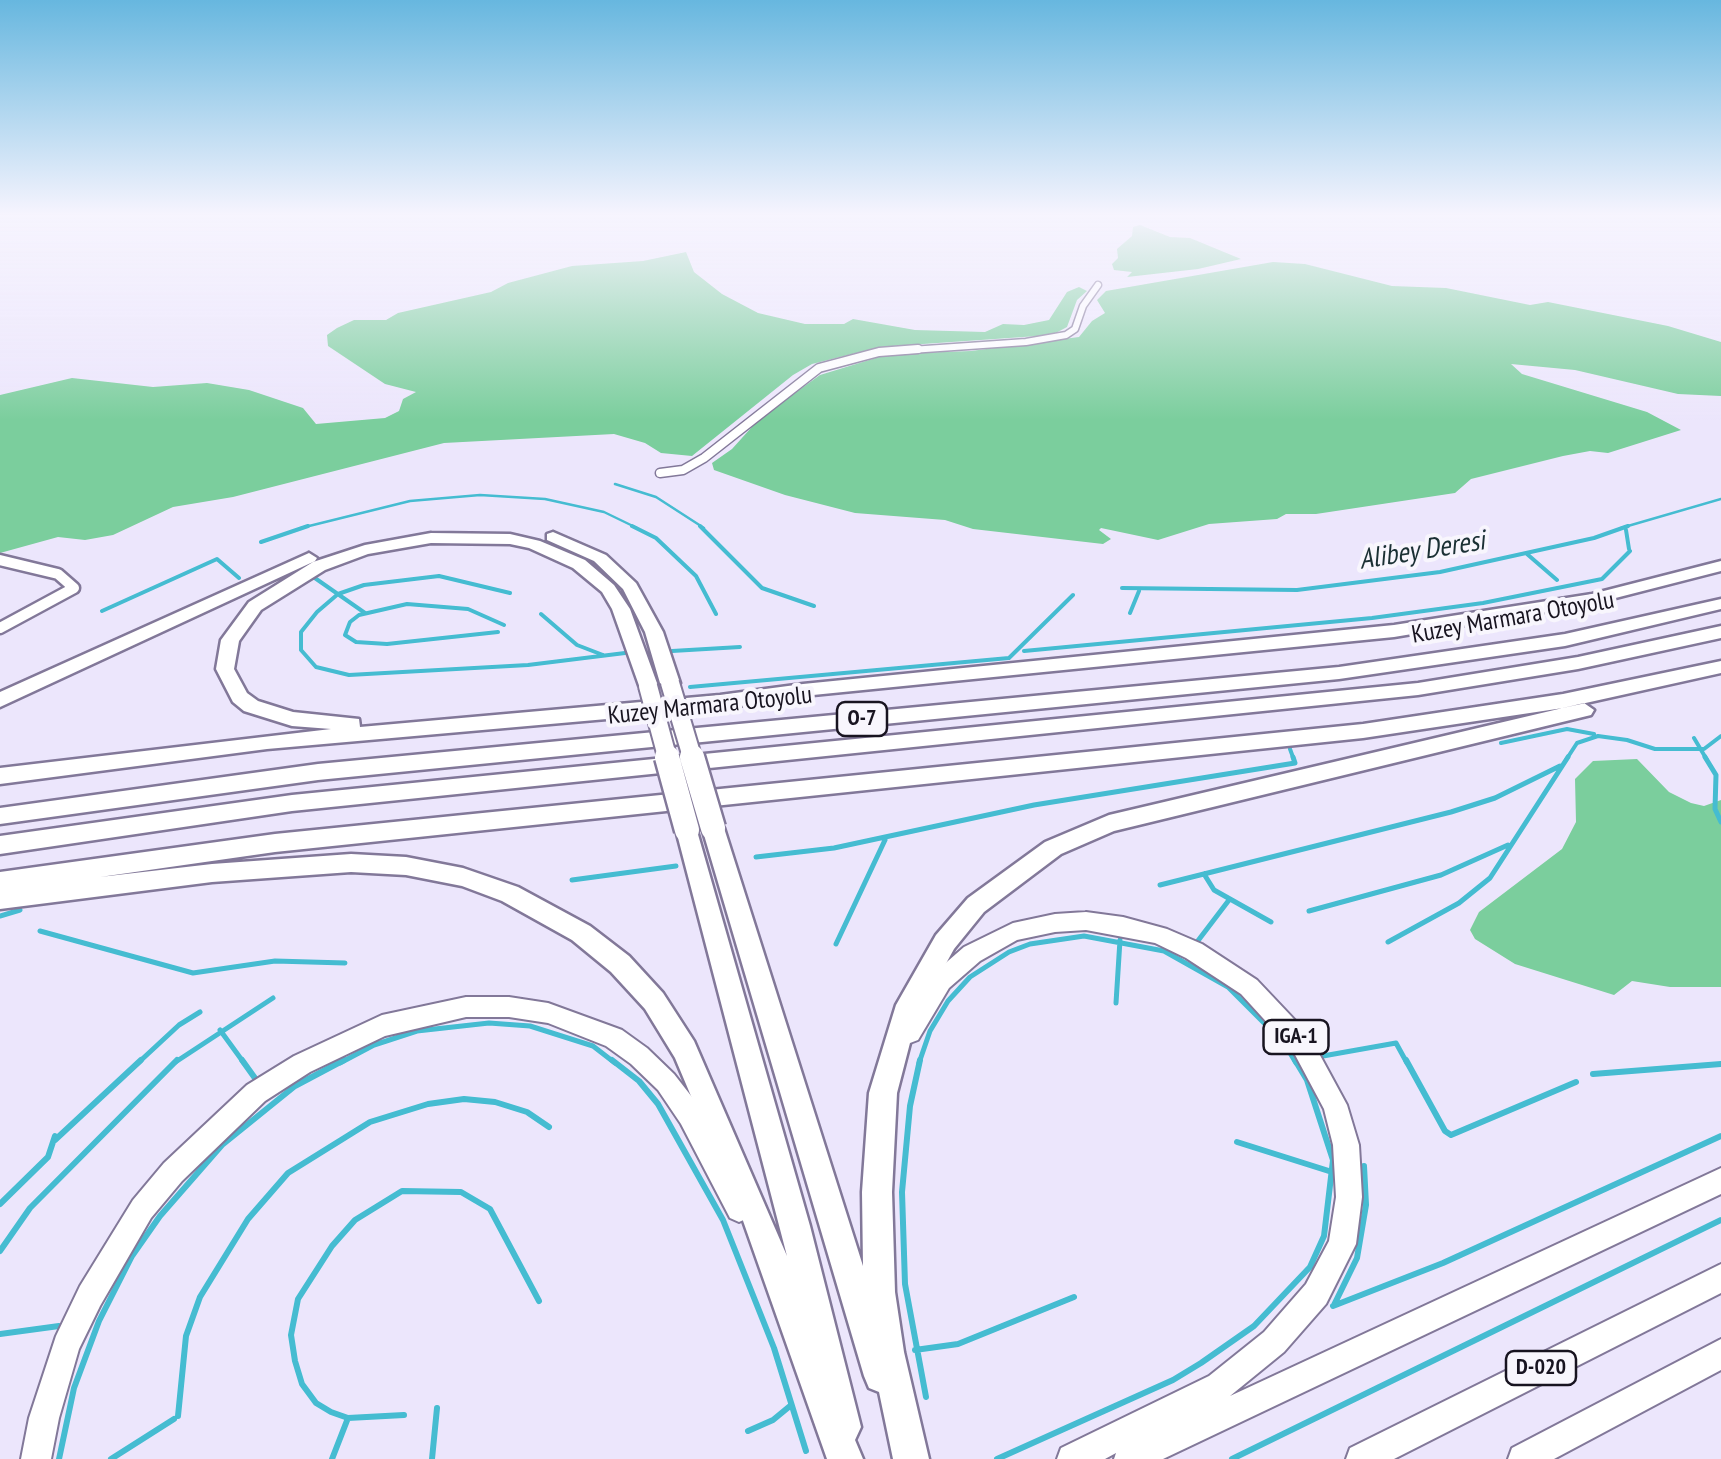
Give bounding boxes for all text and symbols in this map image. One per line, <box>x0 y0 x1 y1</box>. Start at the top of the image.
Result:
water label: Alibey Deresi <box>1357 525 1487 577</box>
street label: Kuzey Marmara Otoyolu <box>1409 585 1617 651</box>
street label: Kuzey Marmara Otoyolu <box>607 680 813 732</box>
road number: O-7 <box>837 702 887 736</box>
road number: IGA-1 <box>1264 1020 1328 1054</box>
road number: D-020 <box>1506 1351 1576 1385</box>

